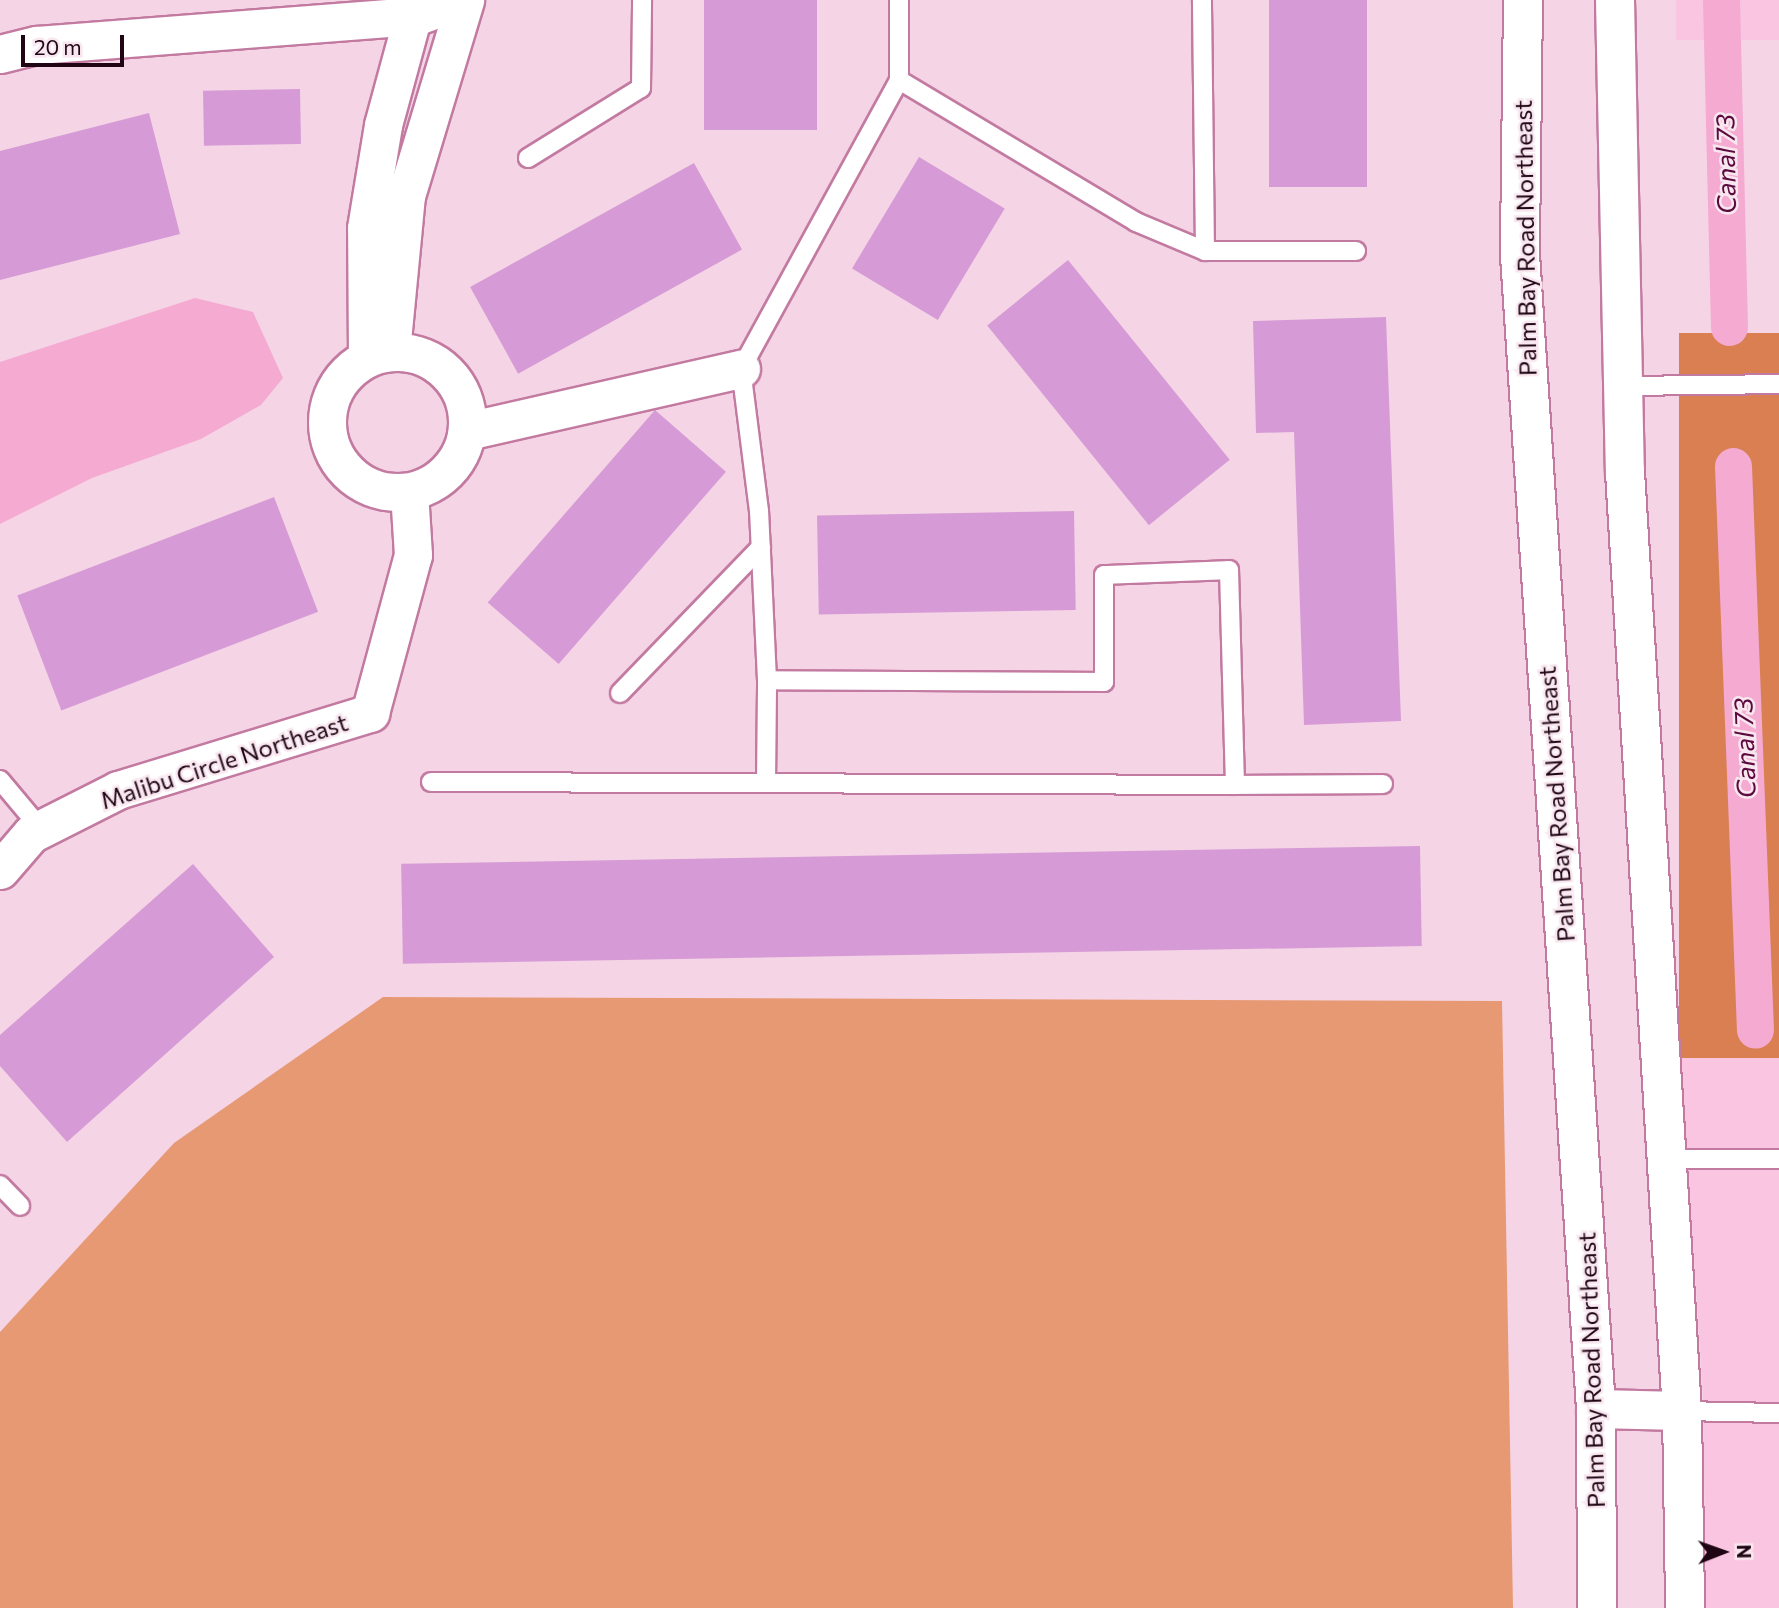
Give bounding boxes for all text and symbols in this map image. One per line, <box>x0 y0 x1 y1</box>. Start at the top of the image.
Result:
scale bar <box>24 21 128 65</box>
text: 20 m <box>34 34 82 59</box>
street label: Palm Bay Road Northeast <box>1508 100 1542 376</box>
water label: Canal 73 <box>1709 114 1741 214</box>
street label: Palm Bay Road Northeast <box>1532 665 1580 943</box>
water label: Canal 73 <box>1727 697 1761 799</box>
street label: Malibu Circle Northeast <box>97 707 351 815</box>
street label: Palm Bay Road Northeast <box>1572 1231 1610 1509</box>
north arrow <box>1688 1517 1758 1587</box>
text: N <box>1733 1544 1756 1559</box>

